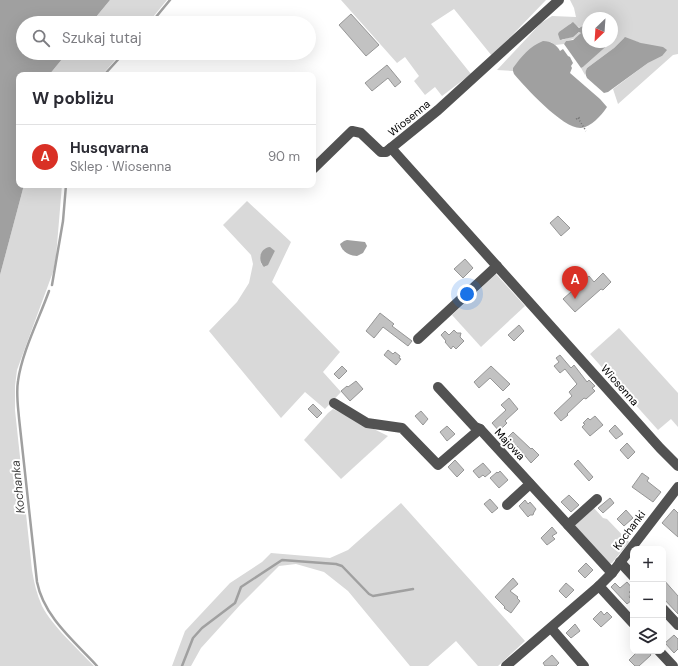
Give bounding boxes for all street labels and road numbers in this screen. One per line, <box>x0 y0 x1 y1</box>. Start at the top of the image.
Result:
street label: Wiosenna <box>385 97 433 139</box>
street label: Wiosenna <box>598 362 642 408</box>
street label: Majowa <box>492 425 528 463</box>
street label: Kochanki <box>610 508 648 552</box>

